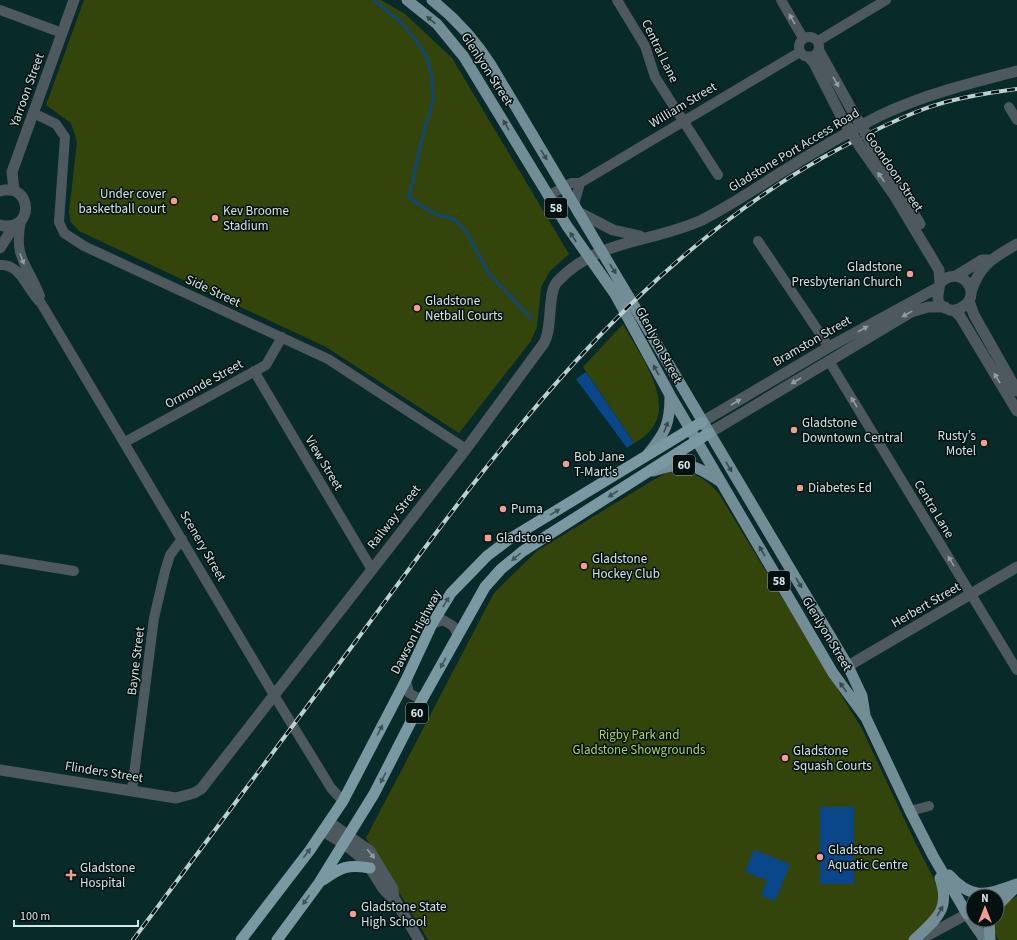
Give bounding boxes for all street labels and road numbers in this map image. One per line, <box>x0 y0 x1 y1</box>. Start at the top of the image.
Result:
street label: Central Lane <box>637 16 683 86</box>
street label: Glenlyon Street <box>457 29 518 109</box>
street label: Yarroon Street <box>5 50 49 130</box>
street label: William Street <box>646 77 721 132</box>
street label: Gladstone Port Access Road <box>725 104 863 196</box>
street label: Goondoon Street <box>861 128 928 216</box>
road number: 58 <box>545 198 567 218</box>
street label: Side Street <box>182 270 244 312</box>
street label: Glenlyon Street <box>631 304 687 387</box>
street label: Bramston Street <box>769 311 855 371</box>
street label: Ormonde Street <box>162 355 247 413</box>
street label: View Street <box>301 432 348 494</box>
road number: 60 <box>673 455 695 475</box>
street label: Centra Lane <box>910 476 958 542</box>
street label: Railway Street <box>363 480 425 553</box>
street label: Scenery Street <box>176 507 231 585</box>
road number: 58 <box>768 571 790 591</box>
street label: Herbert Street <box>888 578 964 632</box>
street label: Dawson Highway <box>386 587 446 677</box>
street label: Glenlyon Street <box>798 594 857 675</box>
street label: Bayne Street <box>123 625 149 696</box>
road number: 60 <box>406 703 428 723</box>
street label: Flinders Street <box>64 757 145 787</box>

